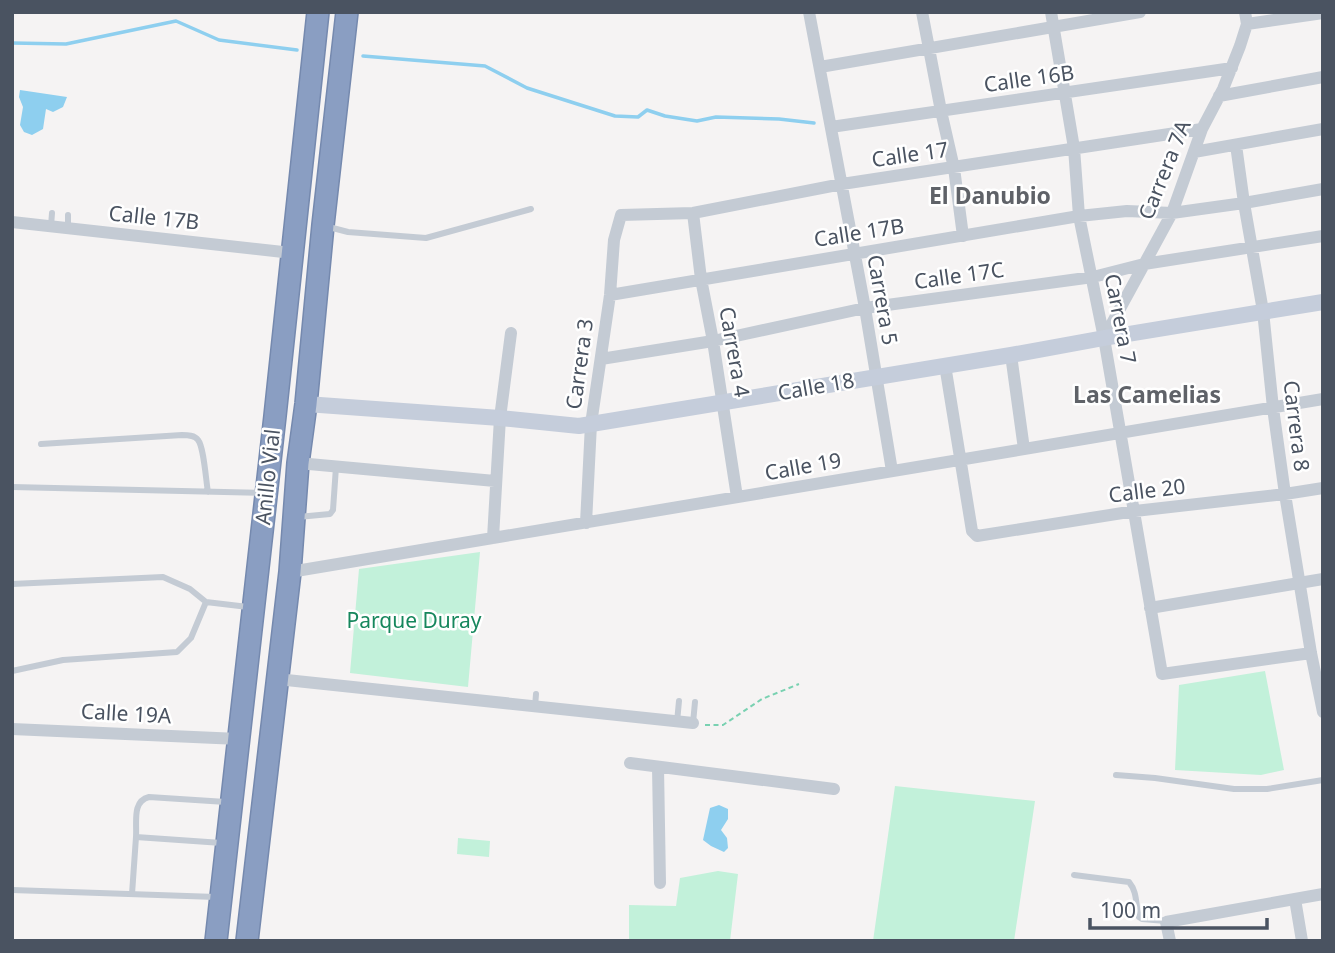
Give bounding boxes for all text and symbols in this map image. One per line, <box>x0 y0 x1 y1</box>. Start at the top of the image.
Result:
street label: Calle 16B <box>982 58 1076 98</box>
street label: Carrera 7A <box>1131 115 1197 223</box>
street label: Calle 17 <box>870 135 950 173</box>
district label: El Danubio <box>929 179 1051 211</box>
street label: Calle 17B <box>107 198 201 236</box>
street label: Calle 17B <box>812 211 906 253</box>
street label: Carrera 5 <box>861 252 905 347</box>
street label: Calle 17C <box>912 255 1006 295</box>
street label: Carrera 7 <box>1099 271 1143 366</box>
street label: Carrera 4 <box>713 304 757 399</box>
street label: Carrera 3 <box>559 317 599 411</box>
street label: Calle 18 <box>775 366 856 407</box>
district label: Las Camelias <box>1073 378 1221 410</box>
street label: Carrera 8 <box>1278 379 1316 473</box>
street label: Anillo Vial <box>248 428 286 526</box>
street label: Calle 19 <box>762 446 843 487</box>
street label: Calle 20 <box>1107 471 1187 509</box>
park label: Parque Duray <box>347 606 482 634</box>
street label: Calle 19A <box>80 697 173 729</box>
scale bar <box>1090 886 1267 930</box>
text: 100 m <box>1100 896 1161 924</box>

